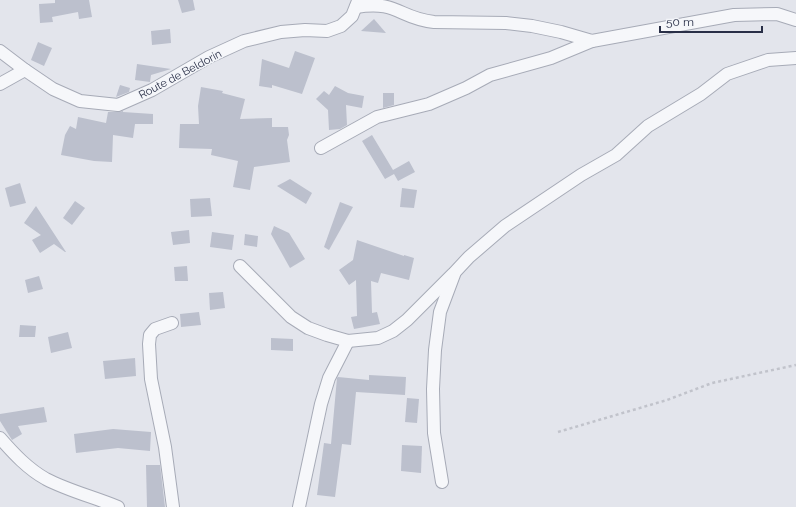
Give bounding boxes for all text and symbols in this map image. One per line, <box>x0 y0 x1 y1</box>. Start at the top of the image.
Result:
scale bar <box>660 8 762 34</box>
text: 50 m <box>666 15 694 29</box>
street label: Route de Beldorin <box>137 47 224 102</box>

